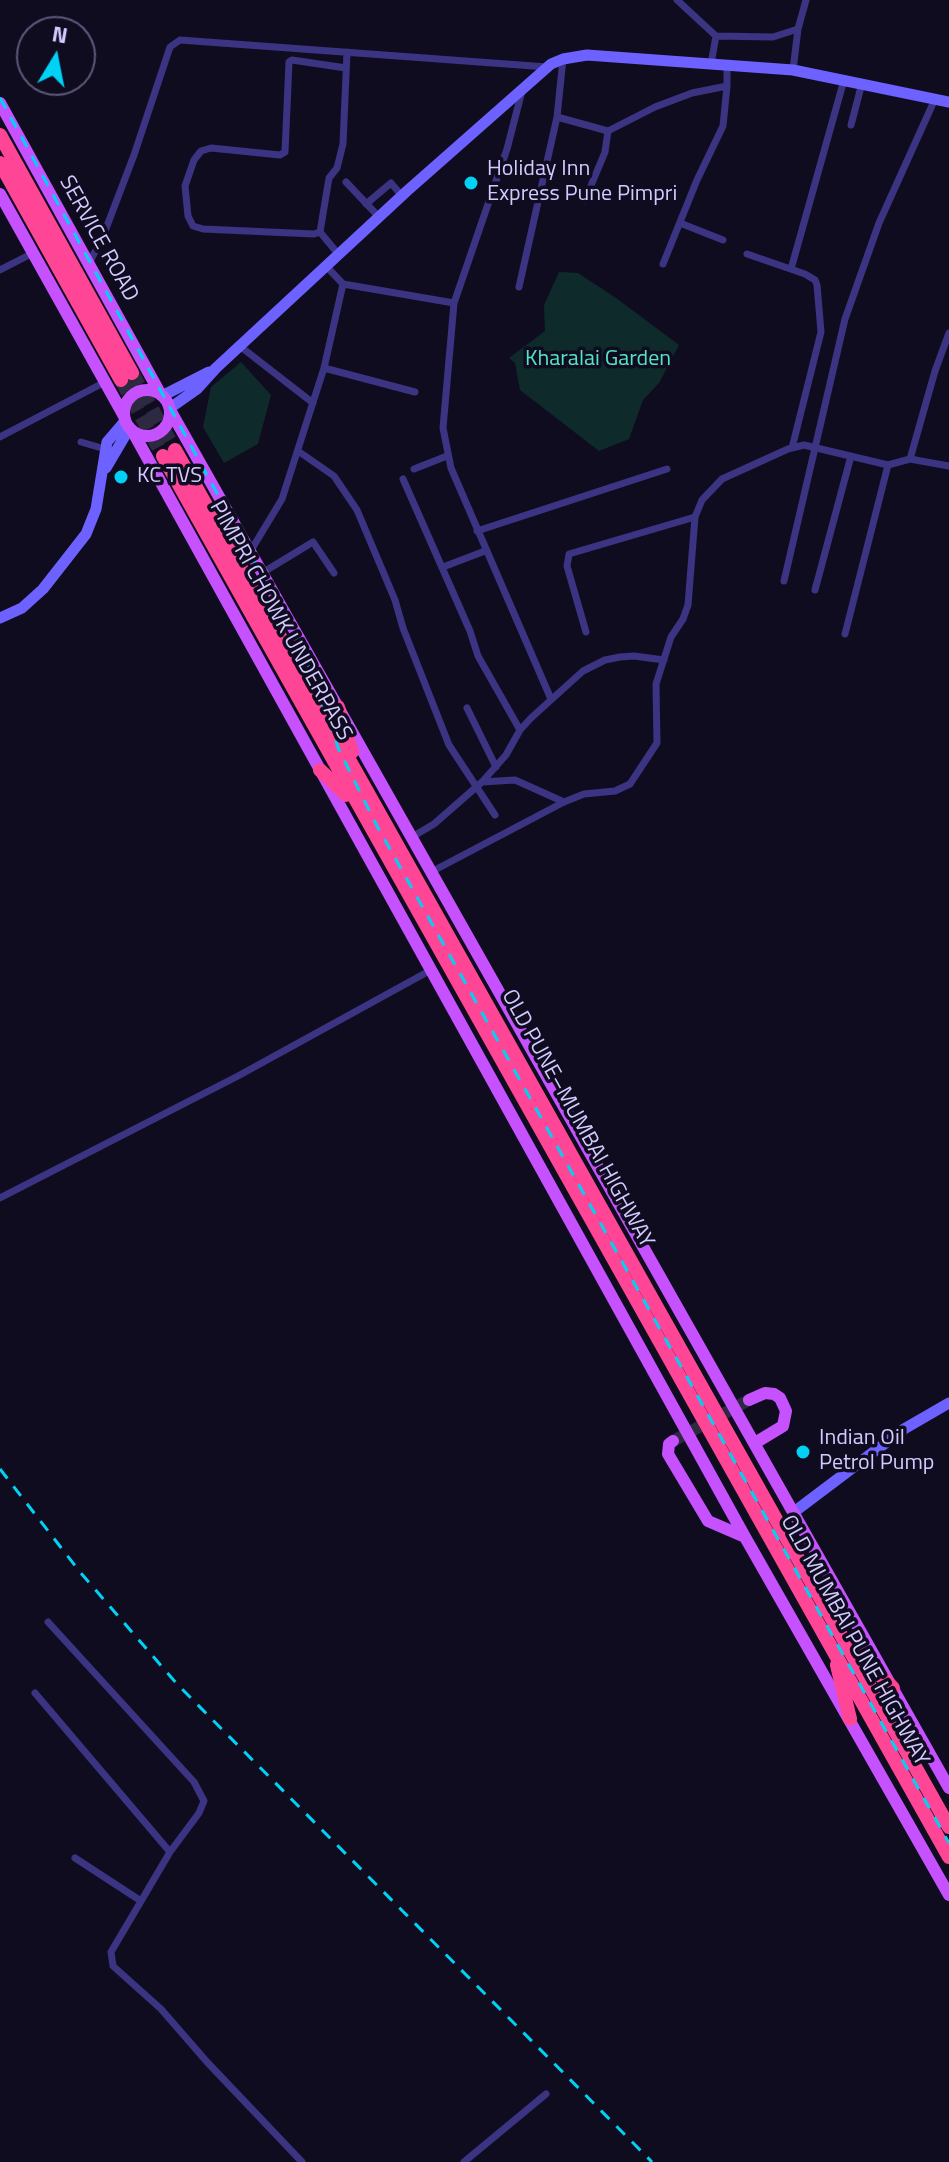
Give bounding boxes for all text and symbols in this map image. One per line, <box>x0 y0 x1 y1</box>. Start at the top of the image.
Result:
north arrow <box>16 16 96 96</box>
text: N <box>49 16 70 52</box>
place label: Holiday Inn Express Pune Pimpri <box>487 157 677 208</box>
street label: SERVICE ROAD <box>53 171 143 307</box>
marker: Holiday Inn Express Pune Pimpri <box>462 174 480 192</box>
park label: Kharalai Garden <box>525 347 671 373</box>
place label: KC TVS <box>137 464 202 490</box>
marker: KC TVS <box>112 468 130 486</box>
street label: PIMPRI CHOWK UNDERPASS <box>203 497 357 745</box>
street label: OLD PUNE–MUMBAI HIGHWAY <box>495 985 659 1253</box>
place label: Indian Oil Petrol Pump <box>819 1426 934 1478</box>
marker: Indian Oil Petrol Pump <box>794 1443 812 1461</box>
street label: OLD MUMBAI PUNE HIGHWAY <box>774 1511 934 1771</box>

